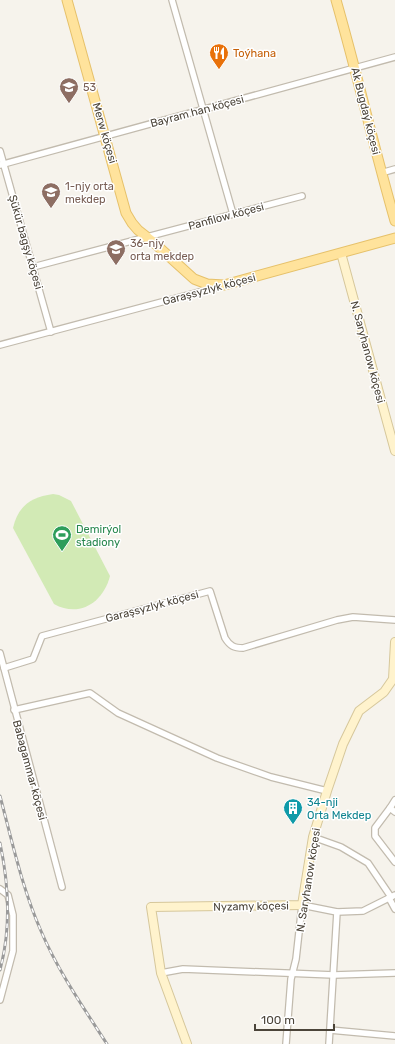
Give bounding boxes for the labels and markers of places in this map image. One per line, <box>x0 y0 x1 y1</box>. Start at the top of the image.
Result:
restaurant icon: Toýhana <box>208 42 230 70</box>
place label: Toýhana <box>233 47 276 60</box>
school or university icon: 53 <box>58 76 80 104</box>
place label: 53 <box>83 81 97 94</box>
place label: 1-njy orta mekdep <box>65 180 114 206</box>
school or university icon: 1-njy orta mekdep <box>40 181 62 209</box>
place label: 36-njy orta mekdep <box>130 237 194 263</box>
school or university icon: 36-njy orta mekdep <box>105 238 127 266</box>
place label: Demirýol stadiony <box>76 523 121 549</box>
sports icon: Demirýol stadiony <box>51 524 73 552</box>
place label: 34-nji Orta Mekdep <box>307 796 371 822</box>
building icon: 34-nji Orta Mekdep <box>282 797 304 825</box>

